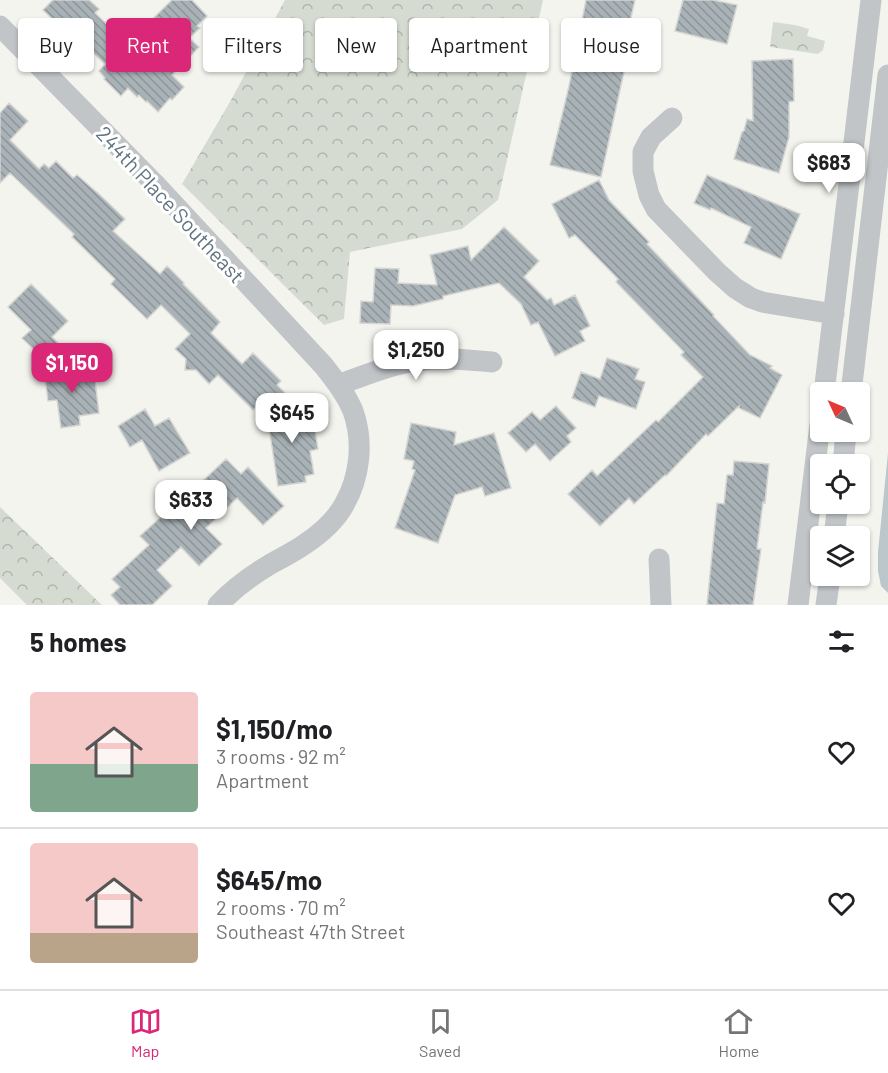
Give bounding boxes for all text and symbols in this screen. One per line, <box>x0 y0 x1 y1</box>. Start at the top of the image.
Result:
chip: Buy <box>18 18 94 72</box>
chip: Rent <box>106 18 191 72</box>
chip: Filters <box>203 18 303 72</box>
chip: New <box>315 18 397 72</box>
chip: Apartment <box>409 18 549 72</box>
chip: House <box>561 18 661 72</box>
street label: 244th Place Southeast <box>92 120 250 288</box>
pin: $683 <box>793 143 865 194</box>
text: $683 <box>807 150 851 174</box>
pin: $1,250 <box>367 330 465 381</box>
text: $1,250 <box>387 337 445 361</box>
pin: $1,150 <box>23 343 121 394</box>
text: $1,150 <box>45 350 99 374</box>
north arrow <box>810 382 870 442</box>
map controls <box>810 382 870 586</box>
pin: $645 <box>256 393 328 444</box>
text: $645 <box>269 400 315 424</box>
button: locate <box>810 454 870 514</box>
pin: $633 <box>155 480 227 531</box>
text: $633 <box>169 487 213 511</box>
button: layers <box>810 526 870 586</box>
icon: filters <box>825 625 858 658</box>
text: 5 homes <box>30 626 127 657</box>
text: $1,150/mo <box>216 713 333 744</box>
icon: home <box>78 716 150 788</box>
icon: heart <box>825 736 858 769</box>
text: 3 rooms · 92 m² <box>216 744 346 768</box>
text: Apartment <box>216 768 309 792</box>
text: $645/mo <box>216 864 322 895</box>
icon: home <box>78 867 150 939</box>
icon: heart <box>825 887 858 920</box>
text: 2 rooms · 70 m² <box>216 895 346 919</box>
text: Southeast 47th Street <box>216 919 405 943</box>
tab: Map <box>129 1005 162 1060</box>
tab: Saved <box>419 1005 461 1060</box>
tab: Home <box>718 1005 759 1060</box>

